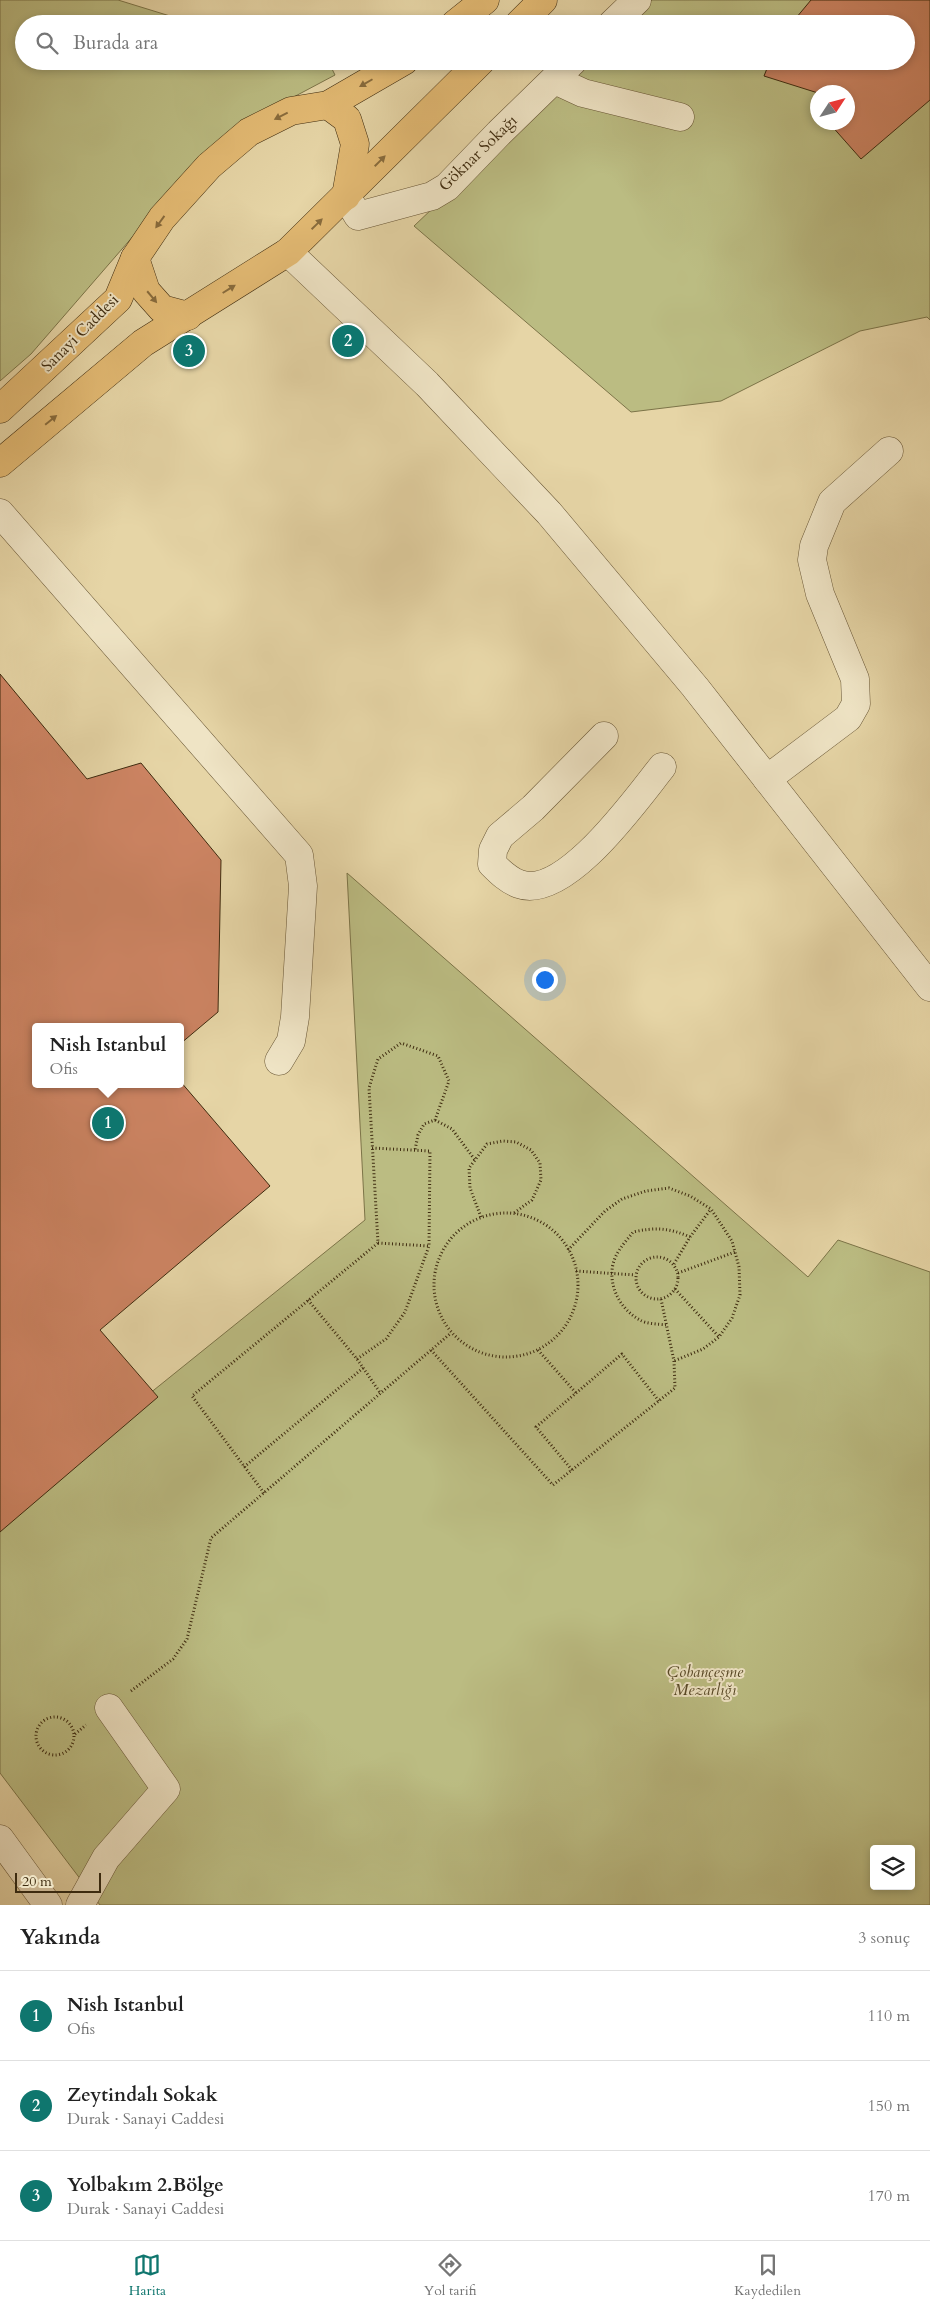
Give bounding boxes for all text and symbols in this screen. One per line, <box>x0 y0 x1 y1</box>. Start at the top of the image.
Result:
search box <box>15 15 915 70</box>
icon: search <box>33 29 61 57</box>
text: Burada ara <box>73 30 158 56</box>
one-way arrow <box>360 79 373 88</box>
north arrow <box>810 85 855 130</box>
street label: Göknar Sokağı <box>434 109 523 196</box>
one-way arrow <box>274 112 288 120</box>
one-way arrow <box>374 155 386 167</box>
one-way arrow <box>155 215 165 228</box>
one-way arrow <box>310 218 322 230</box>
one-way arrow <box>223 285 236 294</box>
street label: Sanayi Caddesi <box>36 289 124 377</box>
one-way arrow <box>146 290 157 303</box>
pin: 2 <box>332 322 364 360</box>
pin: 3 <box>173 332 205 370</box>
one-way arrow <box>44 415 57 426</box>
your location <box>532 967 558 993</box>
popup <box>32 1023 184 1088</box>
text: Nish Istanbul <box>50 1032 166 1058</box>
text: Ofis <box>50 1058 78 1080</box>
pin: 1 <box>92 1104 124 1142</box>
park label: Çobançeşme Mezarlığı <box>667 1661 744 1701</box>
map controls <box>870 1845 915 1890</box>
button: layers <box>870 1845 915 1890</box>
scale bar <box>15 1870 101 1893</box>
text: 20 m <box>22 1872 52 1891</box>
text: Yakında <box>20 1923 100 1952</box>
text: 3 sonuç <box>858 1927 910 1949</box>
text: Nish Istanbul <box>67 1992 184 2018</box>
text: 1 <box>32 2005 40 2027</box>
text: 110 m <box>868 2005 910 2027</box>
text: Ofis <box>67 2018 95 2040</box>
text: Zeytindalı Sokak <box>67 2082 218 2108</box>
text: 2 <box>32 2095 40 2117</box>
text: 150 m <box>868 2095 910 2117</box>
text: Durak · Sanayi Caddesi <box>67 2108 224 2130</box>
text: Yolbakım 2.Bölge <box>67 2172 224 2198</box>
text: 3 <box>32 2185 40 2207</box>
text: 170 m <box>868 2185 910 2207</box>
text: Durak · Sanayi Caddesi <box>67 2198 224 2220</box>
tab: Harita <box>129 2251 166 2300</box>
tab: Yol tarifi <box>424 2251 477 2300</box>
tab: Kaydedilen <box>734 2251 801 2300</box>

